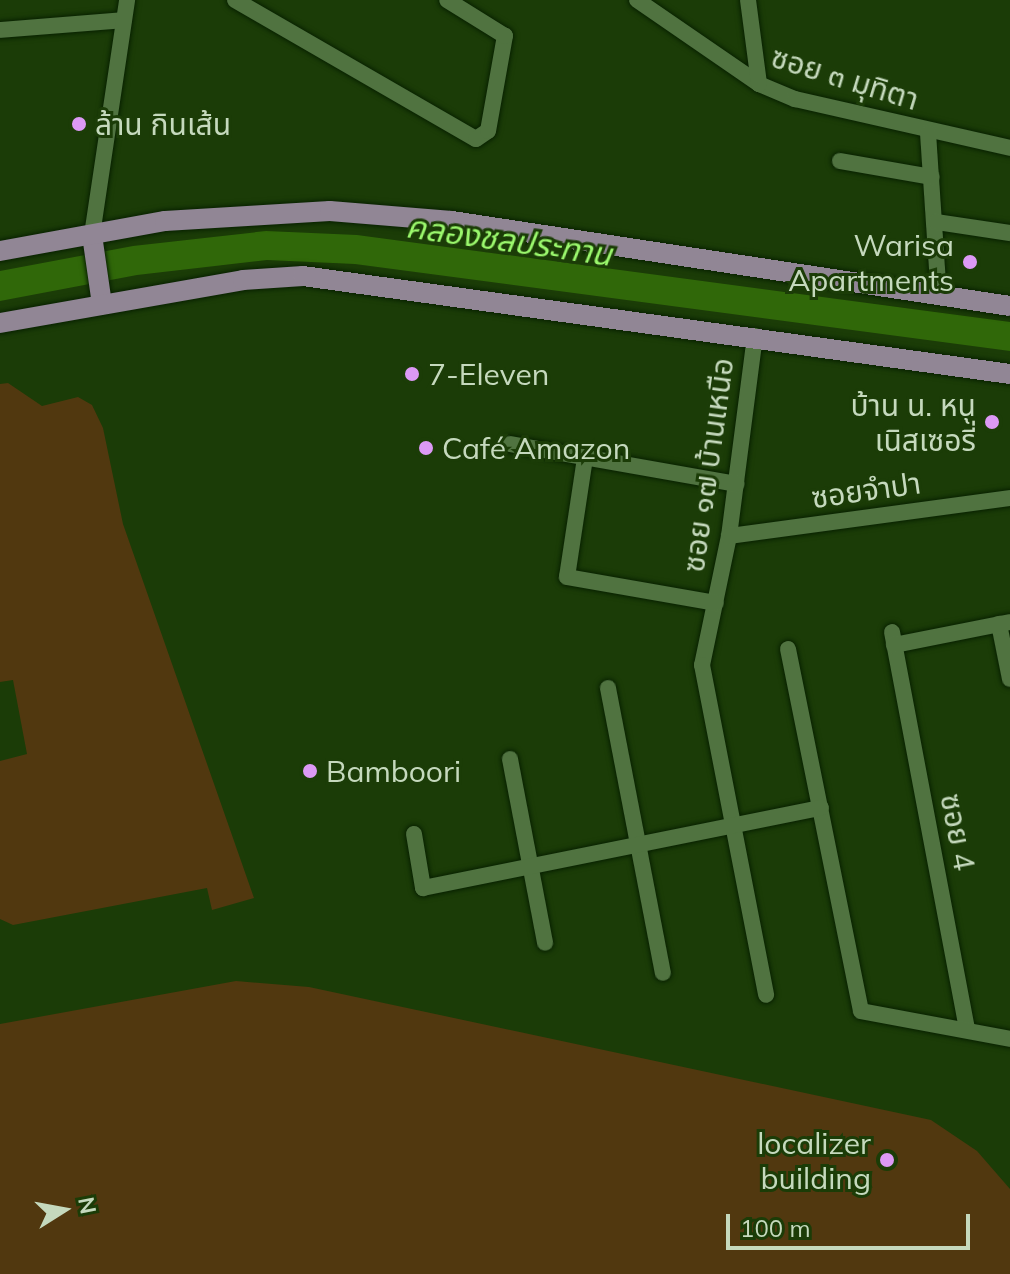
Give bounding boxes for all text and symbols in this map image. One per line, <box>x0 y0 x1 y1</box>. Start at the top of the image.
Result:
street label: ซอย ๓ มุทิตา <box>767 39 923 117</box>
place label: ล้าน กินเส้น <box>95 106 231 142</box>
marker: ล้าน กินเส้น <box>70 115 88 133</box>
water label: คลองชลประทาน <box>404 207 614 273</box>
place label: Warisa Apartments <box>788 227 954 298</box>
marker: Warisa Apartments <box>961 253 979 271</box>
place label: 7-Eleven <box>428 356 549 392</box>
street label: ซอย ๑๗ บ้านเหนือ <box>675 356 741 574</box>
marker: 7-Eleven <box>403 365 421 383</box>
place label: บ้าน น. หนู เนิสเซอรี่ <box>850 387 976 458</box>
marker: บ้าน น. หนู เนิสเซอรี่ <box>983 413 1001 431</box>
place label: Café Amazon <box>442 430 630 466</box>
marker: Café Amazon <box>417 439 435 457</box>
street label: ซอยจำปา <box>809 465 923 515</box>
place label: Bamboori <box>326 753 461 789</box>
marker: Bamboori <box>301 762 319 780</box>
street label: ซอย 4 <box>933 791 983 873</box>
place label: localizer building <box>757 1125 871 1196</box>
marker: localizer building <box>878 1151 896 1169</box>
north arrow <box>24 1170 104 1250</box>
text: N <box>72 1195 103 1216</box>
scale bar <box>730 1198 974 1248</box>
text: 100 m <box>740 1213 811 1243</box>

